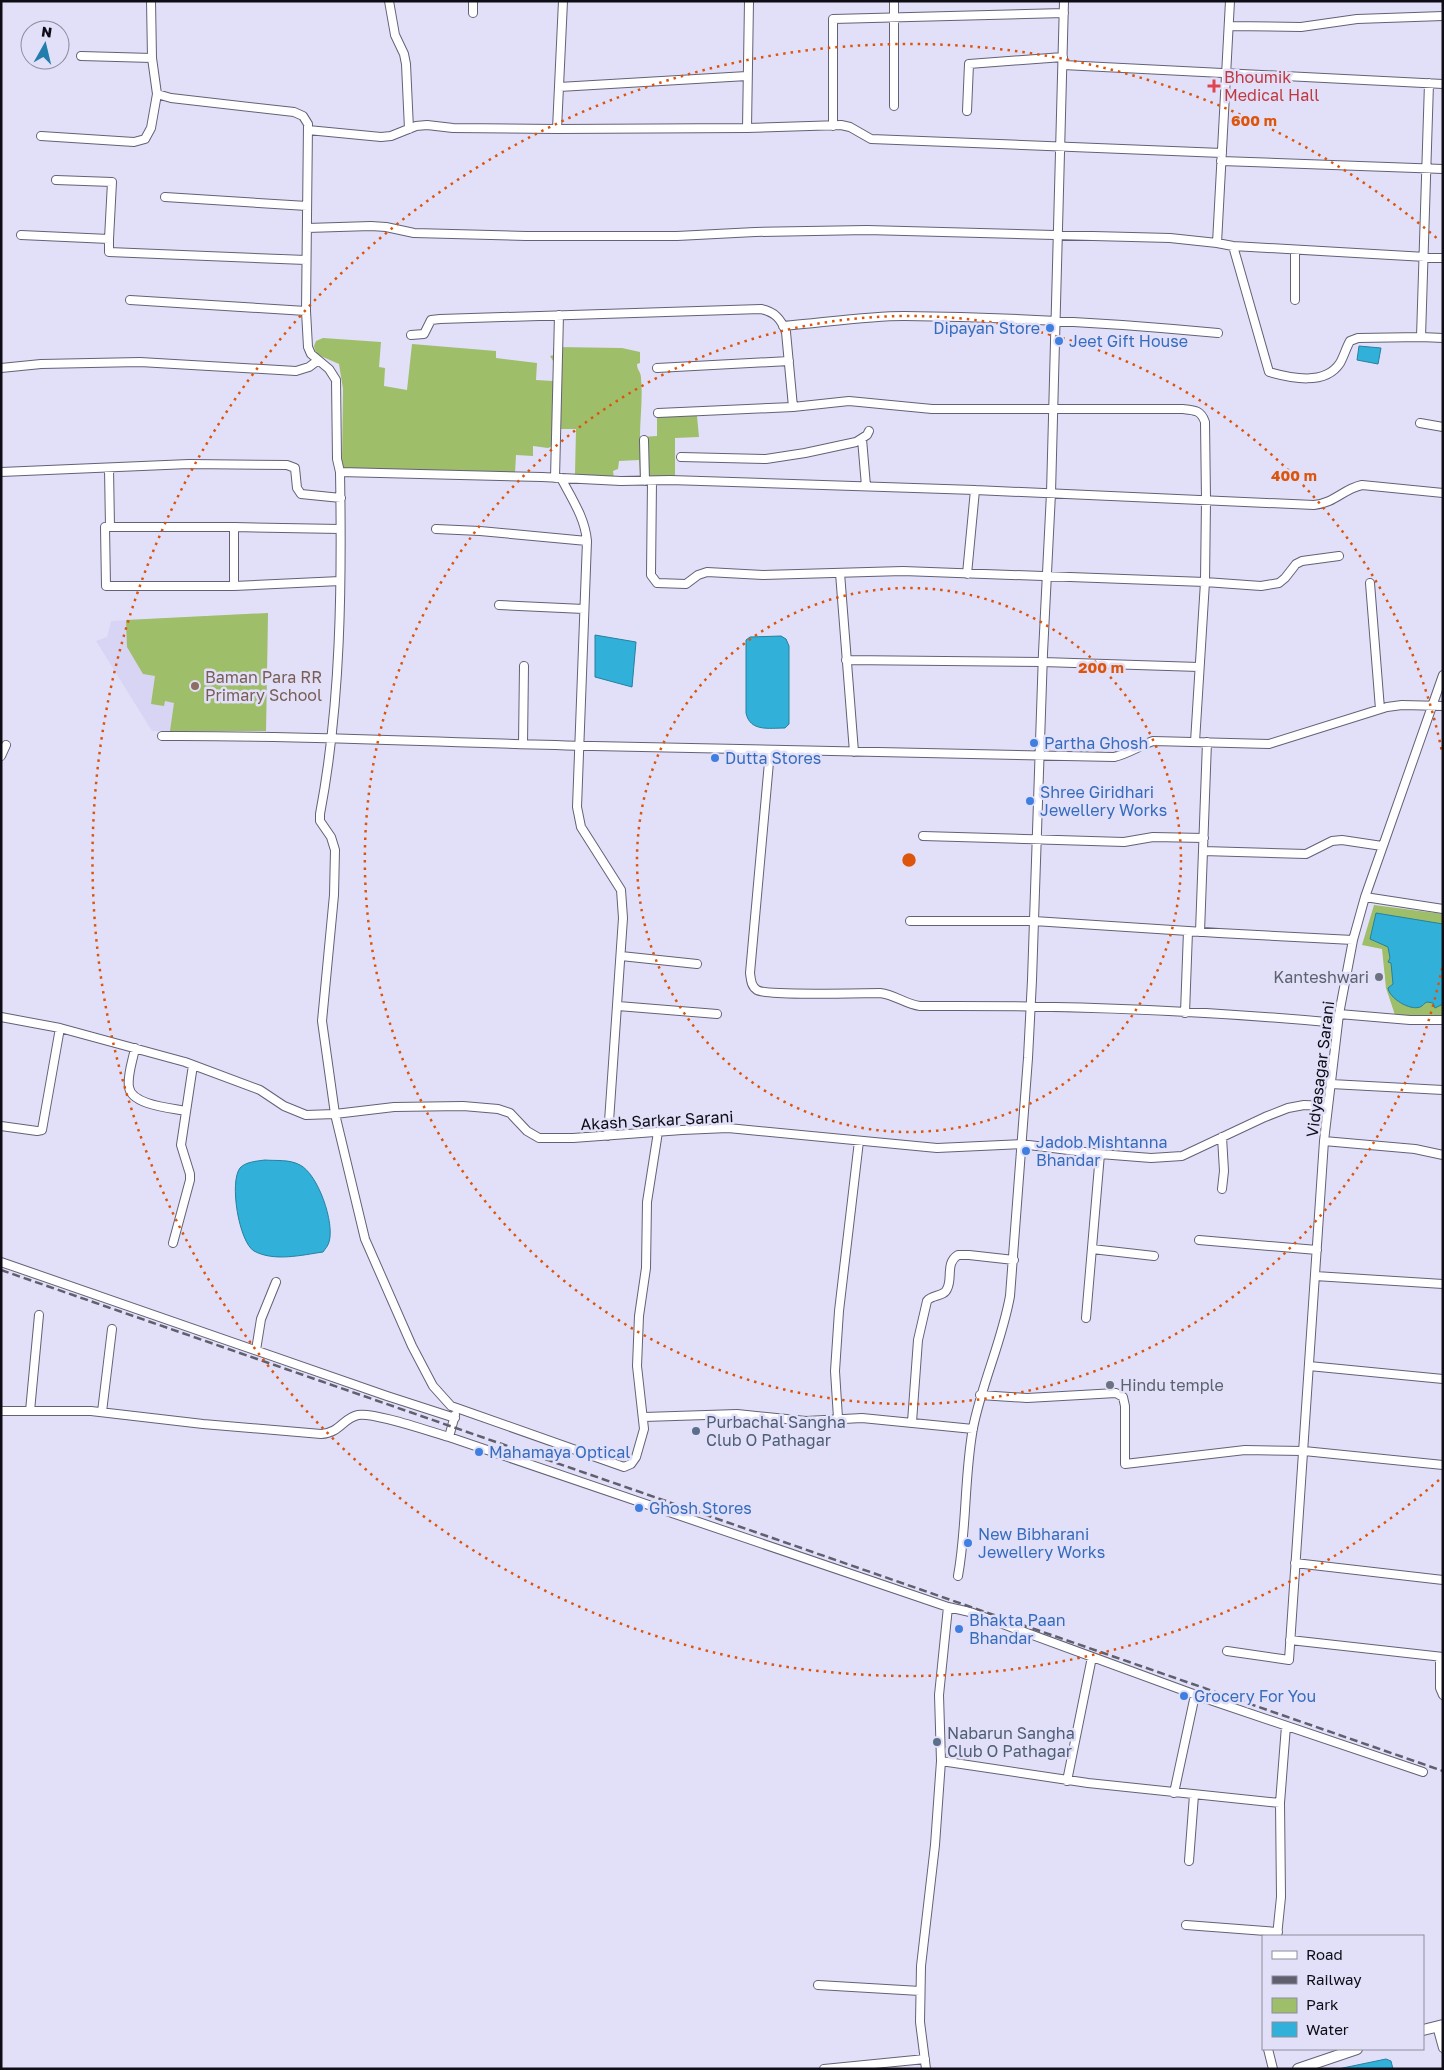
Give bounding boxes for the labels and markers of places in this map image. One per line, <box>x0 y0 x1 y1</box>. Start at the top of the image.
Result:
place label: Bhoumik Medical Hall <box>1224 67 1320 105</box>
marker: Bhoumik Medical Hall <box>1208 80 1220 92</box>
place label: Dipayan Store <box>933 318 1040 338</box>
marker: Dipayan Store <box>1044 322 1056 334</box>
place label: Jeet Gift House <box>1069 331 1188 351</box>
marker: Jeet Gift House <box>1053 335 1065 347</box>
place label: Baman Para RR Primary School <box>205 667 322 705</box>
marker: Baman Para RR Primary School <box>189 680 201 692</box>
place label: Partha Ghosh <box>1044 733 1148 753</box>
marker: Partha Ghosh <box>1028 737 1040 749</box>
place label: Dutta Stores <box>725 748 821 768</box>
marker: Dutta Stores <box>709 752 721 764</box>
place label: Shree Giridhari Jewellery Works <box>1040 782 1167 820</box>
marker: Shree Giridhari Jewellery Works <box>1024 795 1036 807</box>
centre of rings <box>900 851 918 869</box>
place label: Kanteshwari <box>1273 967 1369 987</box>
marker: Kanteshwari <box>1373 971 1385 983</box>
place label: Jadob Mishtanna Bhandar <box>1036 1132 1168 1170</box>
marker: Jadob Mishtanna Bhandar <box>1020 1145 1032 1157</box>
place label: Hindu temple <box>1120 1375 1224 1395</box>
marker: Hindu temple <box>1104 1379 1116 1391</box>
place label: Purbachal Sangha Club O Pathagar <box>706 1412 846 1450</box>
marker: Purbachal Sangha Club O Pathagar <box>690 1425 702 1437</box>
place label: Mahamaya Optical <box>489 1442 630 1462</box>
marker: Mahamaya Optical <box>473 1446 485 1458</box>
place label: Ghosh Stores <box>649 1498 752 1518</box>
marker: Ghosh Stores <box>633 1502 645 1514</box>
place label: New Bibharani Jewellery Works <box>978 1524 1105 1562</box>
marker: New Bibharani Jewellery Works <box>962 1537 974 1549</box>
place label: Bhakta Paan Bhandar <box>969 1610 1066 1648</box>
marker: Bhakta Paan Bhandar <box>953 1623 965 1635</box>
place label: Grocery For You <box>1194 1686 1316 1706</box>
marker: Grocery For You <box>1178 1690 1190 1702</box>
place label: Nabarun Sangha Club O Pathagar <box>947 1723 1075 1761</box>
marker: Nabarun Sangha Club O Pathagar <box>931 1736 943 1748</box>

